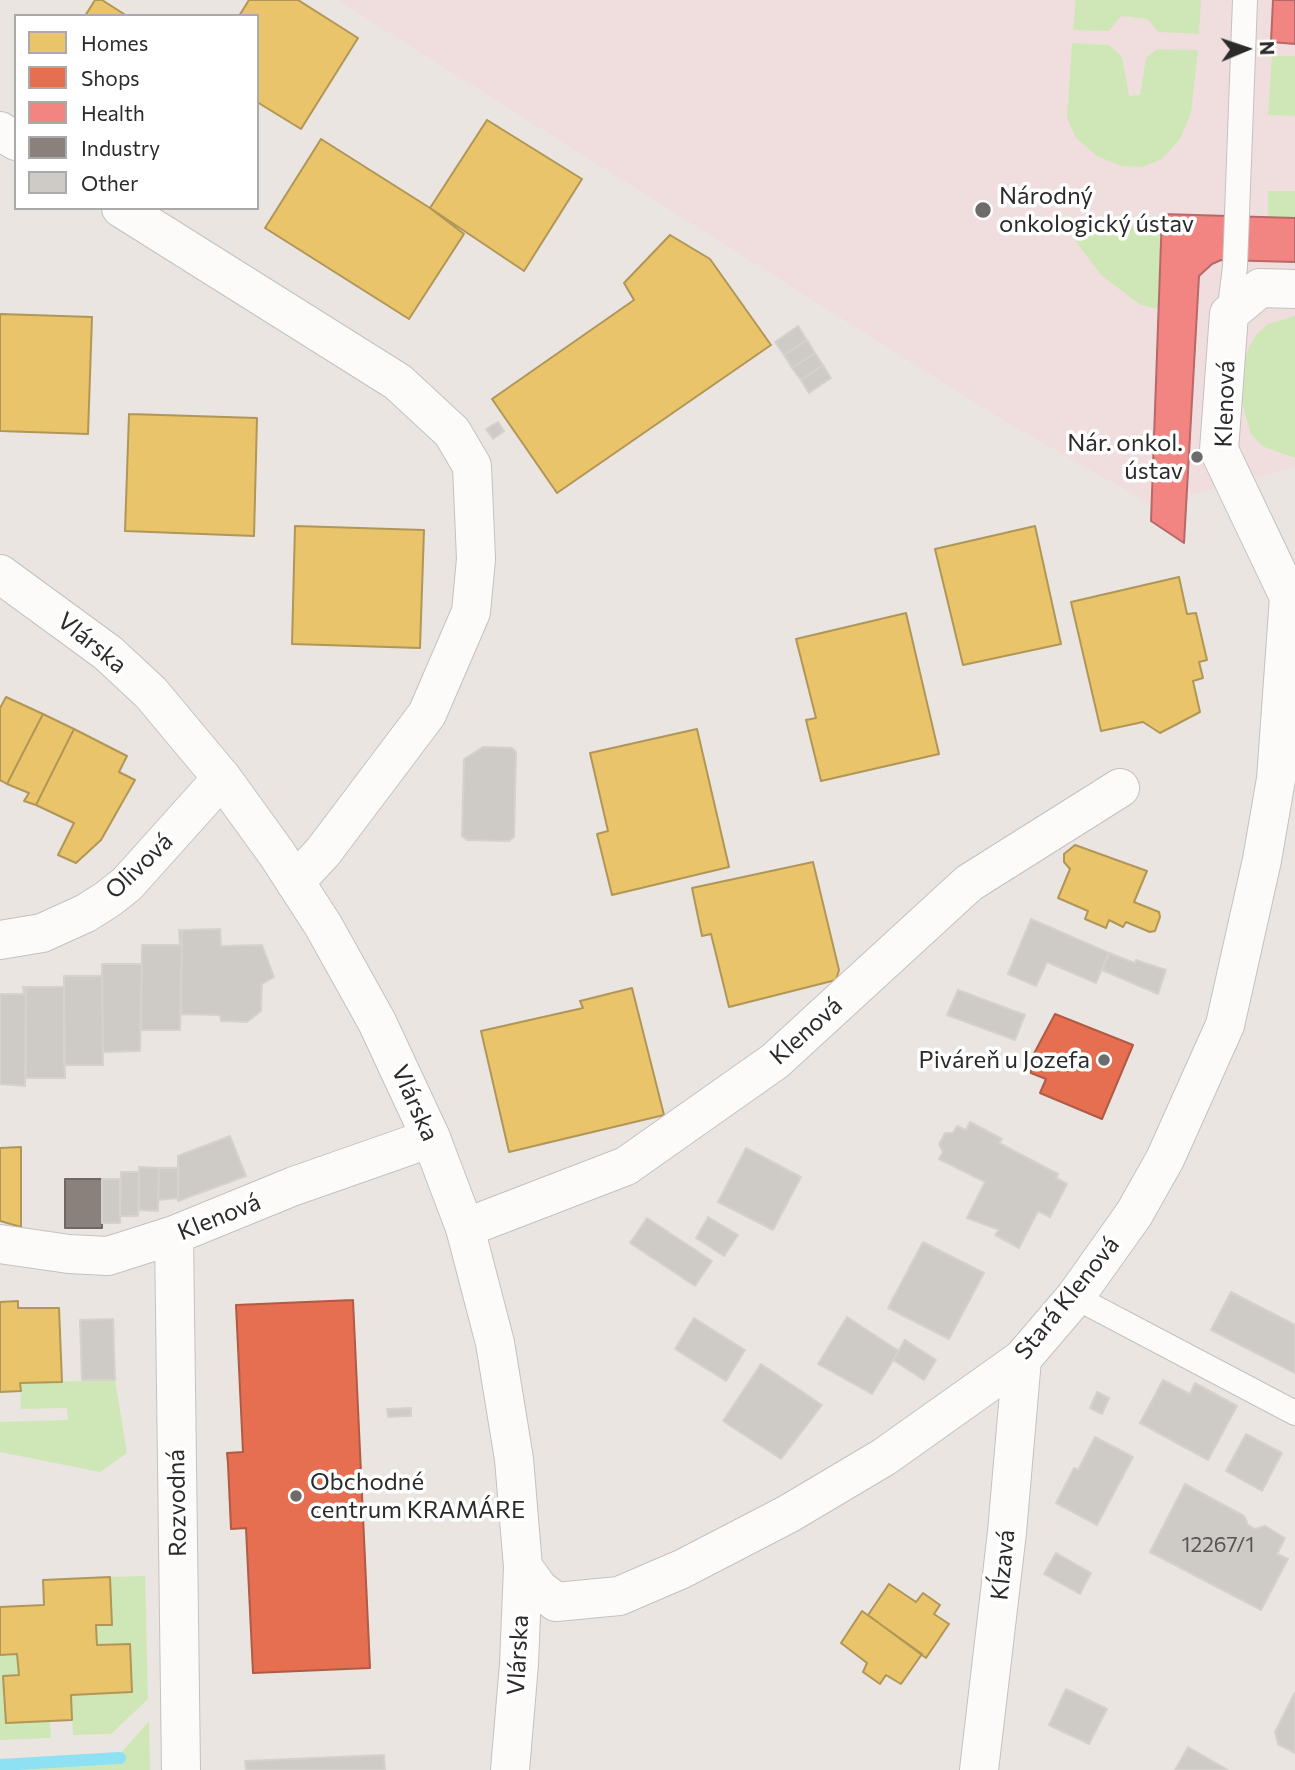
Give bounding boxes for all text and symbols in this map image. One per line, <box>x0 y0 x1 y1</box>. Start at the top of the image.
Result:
legend <box>14 14 259 210</box>
north arrow <box>1211 14 1281 84</box>
text: Homes <box>81 30 148 55</box>
text: N <box>1256 41 1279 56</box>
text: Shops <box>81 65 140 90</box>
text: Health <box>81 100 145 125</box>
text: Industry <box>81 135 160 160</box>
text: Other <box>81 170 138 195</box>
place label: Národný onkologický ústav <box>999 182 1194 238</box>
marker: Národný onkologický ústav <box>973 200 993 220</box>
street label: Klenová <box>1209 360 1241 448</box>
place label: Nár. onkol. ústav <box>1067 429 1183 485</box>
marker: Nár. onkol. ústav <box>1189 449 1205 465</box>
street label: Vlárska <box>52 606 132 680</box>
street label: Olivová <box>99 827 179 905</box>
street label: Klenová <box>764 991 848 1071</box>
place label: Piváreň u Jozefa <box>919 1046 1090 1074</box>
marker: Piváreň u Jozefa <box>1096 1052 1112 1068</box>
street label: Vlárska <box>385 1060 445 1146</box>
street label: Klenová <box>173 1187 265 1247</box>
street label: Stará Klenová <box>1009 1231 1125 1365</box>
street label: Rozvodná <box>162 1449 192 1557</box>
place label: Obchodné centrum KRAMÁRE <box>310 1468 525 1524</box>
marker: Obchodné centrum KRAMÁRE <box>288 1488 304 1504</box>
street label: Kĺzavá <box>985 1528 1021 1602</box>
house number: 12267/1 <box>1182 1532 1254 1558</box>
street label: Vlárska <box>502 1614 534 1696</box>

